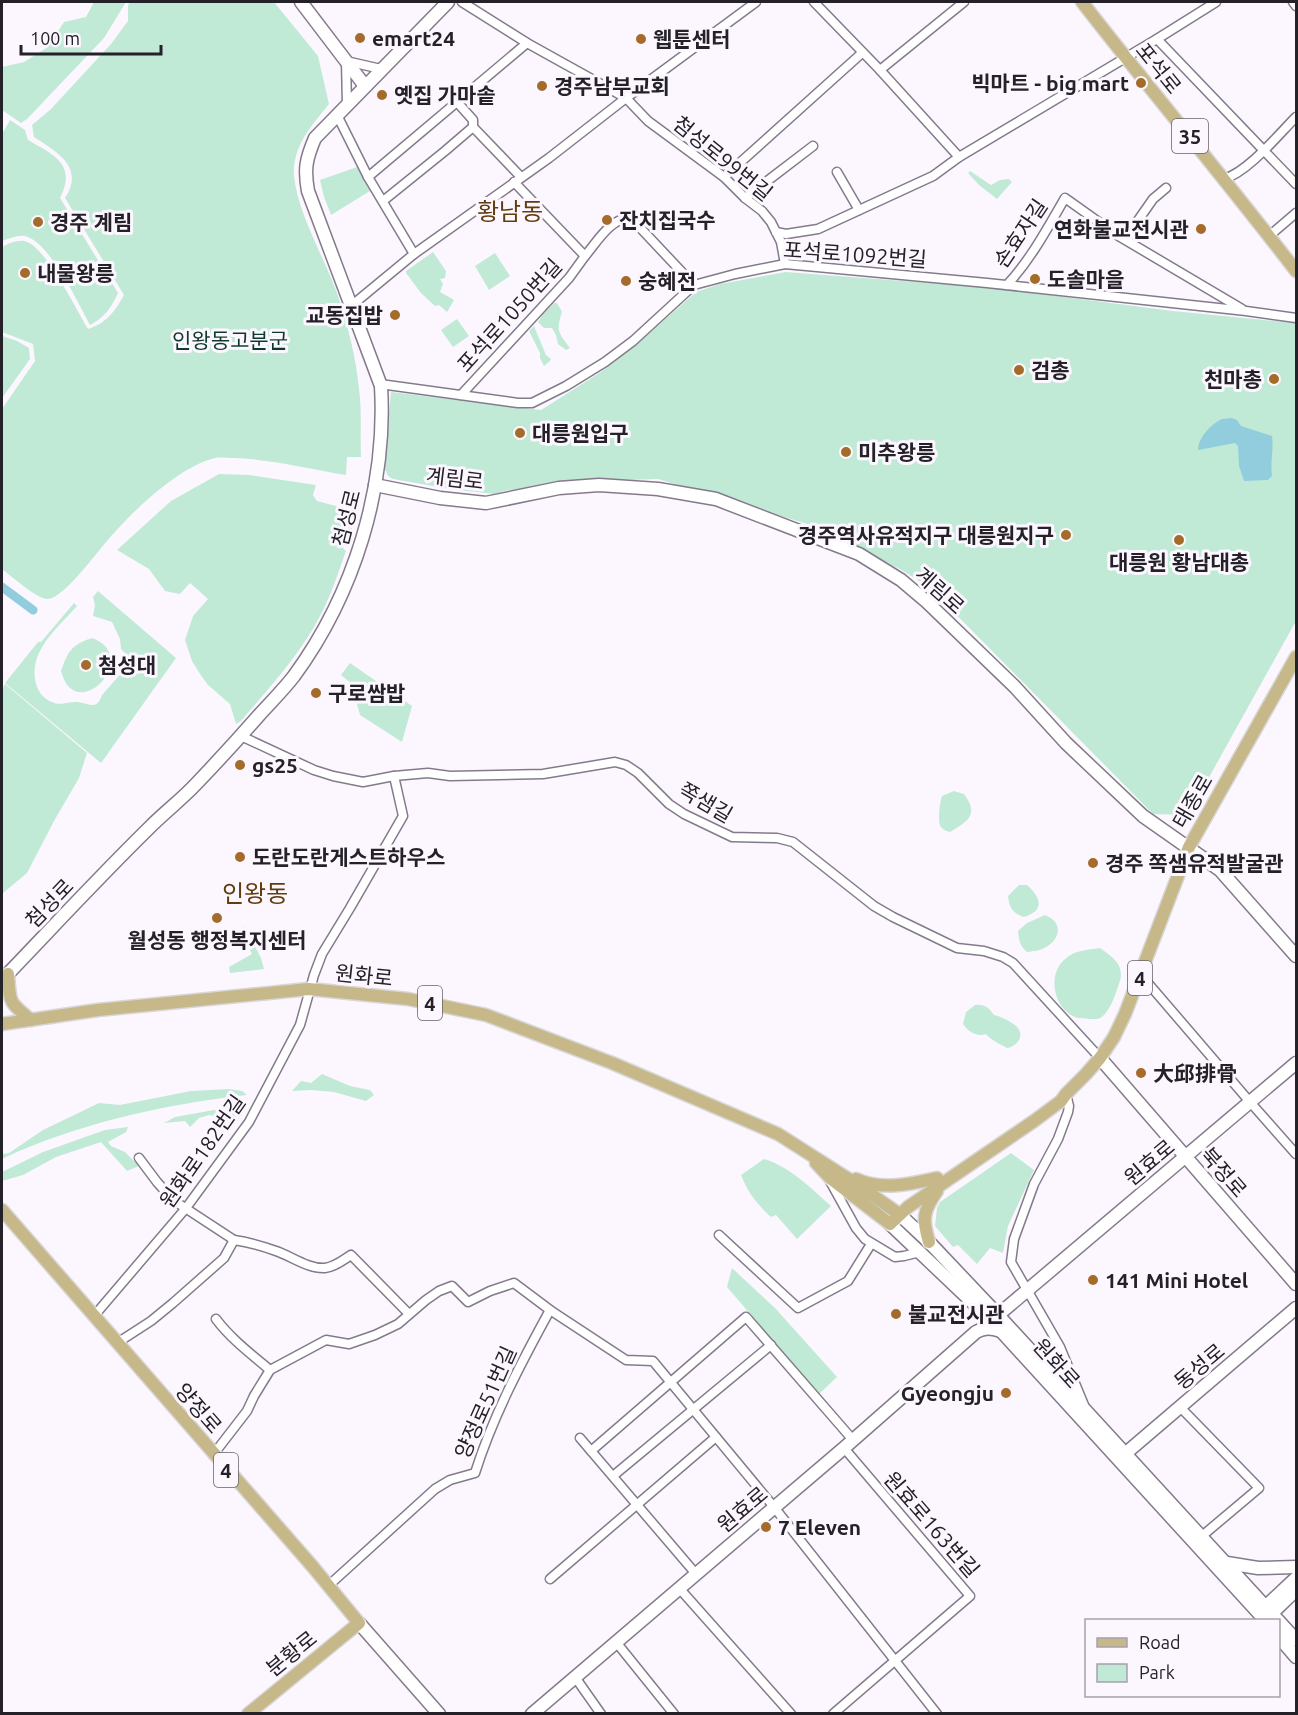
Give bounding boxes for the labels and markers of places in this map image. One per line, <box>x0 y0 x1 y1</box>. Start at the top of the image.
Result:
place label: emart24 <box>372 26 455 50</box>
place label: 웹툰센터 <box>653 27 730 51</box>
marker: emart24 <box>353 31 367 45</box>
marker: 웹툰센터 <box>634 32 648 46</box>
place label: 빅마트 - big mart <box>971 71 1129 95</box>
place label: 경주남부교회 <box>554 74 670 98</box>
marker: 빅마트 - big mart <box>1134 76 1148 90</box>
marker: 경주남부교회 <box>535 79 549 93</box>
place label: 옛집 가마솥 <box>394 83 496 107</box>
marker: 옛집 가마솥 <box>375 88 389 102</box>
place label: 잔치집국수 <box>619 208 716 232</box>
place label: 경주 계림 <box>50 210 132 234</box>
marker: 잔치집국수 <box>600 213 614 227</box>
marker: 경주 계림 <box>31 215 45 229</box>
place label: 연화불교전시관 <box>1054 217 1189 241</box>
marker: 연화불교전시관 <box>1194 222 1208 236</box>
place label: 내물왕릉 <box>37 261 114 285</box>
marker: 내물왕릉 <box>18 266 32 280</box>
place label: 도솔마을 <box>1047 267 1124 291</box>
place label: 숭혜전 <box>638 269 696 293</box>
marker: 도솔마을 <box>1028 272 1042 286</box>
marker: 숭혜전 <box>619 274 633 288</box>
place label: 교동집밥 <box>306 303 383 327</box>
marker: 교동집밥 <box>388 308 402 322</box>
place label: 검총 <box>1031 358 1070 382</box>
marker: 검총 <box>1012 363 1026 377</box>
place label: 천마총 <box>1204 367 1262 391</box>
marker: 천마총 <box>1267 372 1281 386</box>
place label: 대릉원입구 <box>532 421 629 445</box>
marker: 대릉원입구 <box>513 426 527 440</box>
place label: 미추왕릉 <box>858 440 935 464</box>
marker: 미추왕릉 <box>839 445 853 459</box>
place label: 경주역사유적지구 대릉원지구 <box>798 523 1054 547</box>
marker: 경주역사유적지구 대릉원지구 <box>1059 528 1073 542</box>
marker: 대릉원 황남대총 <box>1172 533 1186 547</box>
place label: 대릉원 황남대총 <box>1109 550 1249 574</box>
place label: 첨성대 <box>98 653 156 677</box>
marker: 첨성대 <box>79 658 93 672</box>
place label: 구로쌈밥 <box>328 681 405 705</box>
marker: 구로쌈밥 <box>309 686 323 700</box>
place label: gs25 <box>252 753 298 777</box>
marker: gs25 <box>233 758 247 772</box>
place label: 도란도란게스트하우스 <box>252 845 445 869</box>
marker: 도란도란게스트하우스 <box>233 850 247 864</box>
place label: 경주 쪽샘유적발굴관 <box>1105 851 1284 875</box>
marker: 경주 쪽샘유적발굴관 <box>1086 856 1100 870</box>
marker: 월성동 행정복지센터 <box>210 911 224 925</box>
place label: 월성동 행정복지센터 <box>128 928 306 952</box>
place label: 大邱排骨 <box>1153 1061 1237 1085</box>
marker: 大邱排骨 <box>1134 1066 1148 1080</box>
place label: 141 Mini Hotel <box>1105 1268 1248 1292</box>
marker: 141 Mini Hotel <box>1086 1273 1100 1287</box>
place label: 불교전시관 <box>908 1302 1005 1326</box>
marker: 불교전시관 <box>889 1307 903 1321</box>
place label: Gyeongju <box>901 1381 994 1405</box>
marker: Gyeongju <box>999 1386 1013 1400</box>
place label: 7 Eleven <box>778 1515 861 1539</box>
marker: 7 Eleven <box>759 1520 773 1534</box>

